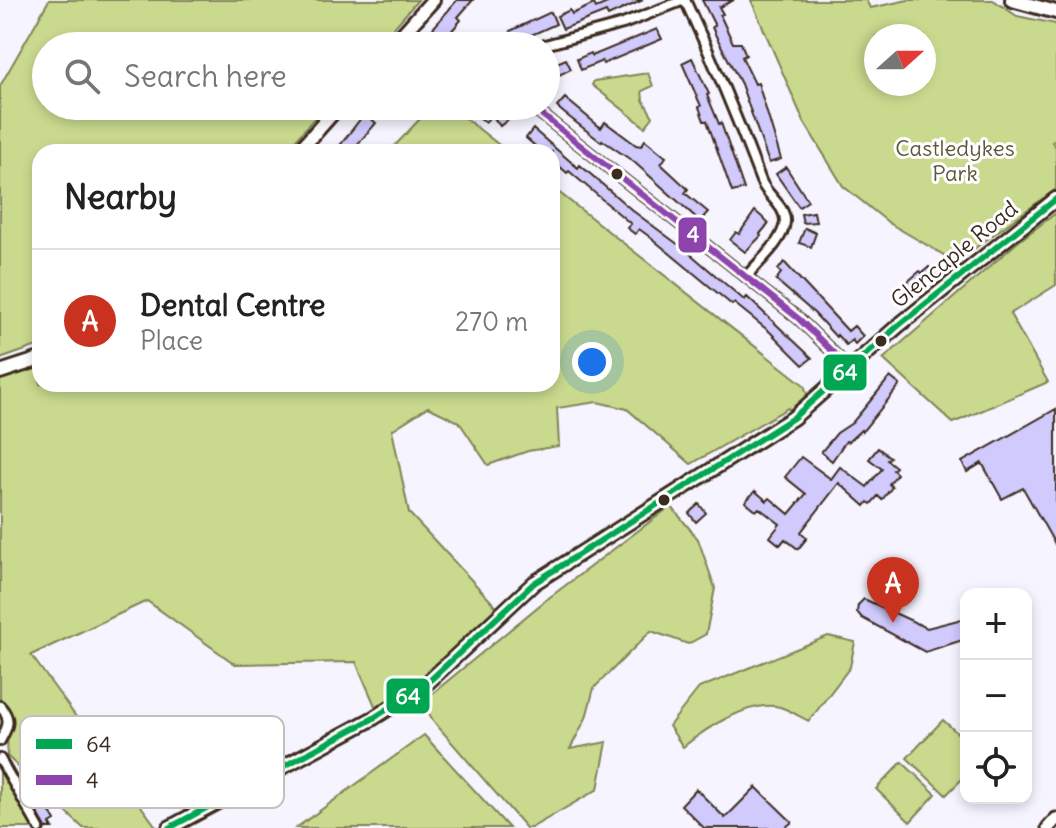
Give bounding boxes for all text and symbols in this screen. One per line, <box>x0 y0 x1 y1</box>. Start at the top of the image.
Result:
north arrow <box>864 24 936 96</box>
search box <box>32 32 560 120</box>
icon: search <box>60 54 104 98</box>
text: Search here <box>124 57 287 95</box>
park label: Castledykes Park <box>895 134 1015 187</box>
unlabelled marker <box>609 166 625 182</box>
text: Nearby <box>64 175 177 218</box>
street label: Glencaple Road <box>885 194 1023 314</box>
line badge: 4 <box>677 216 708 254</box>
text: 4 <box>687 220 700 248</box>
text: Dental Centre <box>140 286 326 324</box>
text: A <box>82 305 98 338</box>
text: 270 m <box>455 305 528 338</box>
text: Place <box>140 324 203 357</box>
unlabelled marker <box>873 333 889 349</box>
your location <box>572 342 612 382</box>
line badge: 64 <box>822 353 868 392</box>
text: 64 <box>832 358 858 386</box>
unlabelled marker <box>656 492 672 508</box>
pin: A <box>867 557 919 623</box>
map controls <box>960 588 1032 804</box>
button: + <box>960 588 1032 660</box>
button: − <box>960 660 1032 732</box>
line badge: 64 <box>385 677 431 715</box>
text: 64 <box>395 682 421 710</box>
legend <box>20 716 284 808</box>
text: 64 <box>86 730 111 758</box>
button: locate <box>960 732 1032 804</box>
text: 4 <box>86 766 99 794</box>

